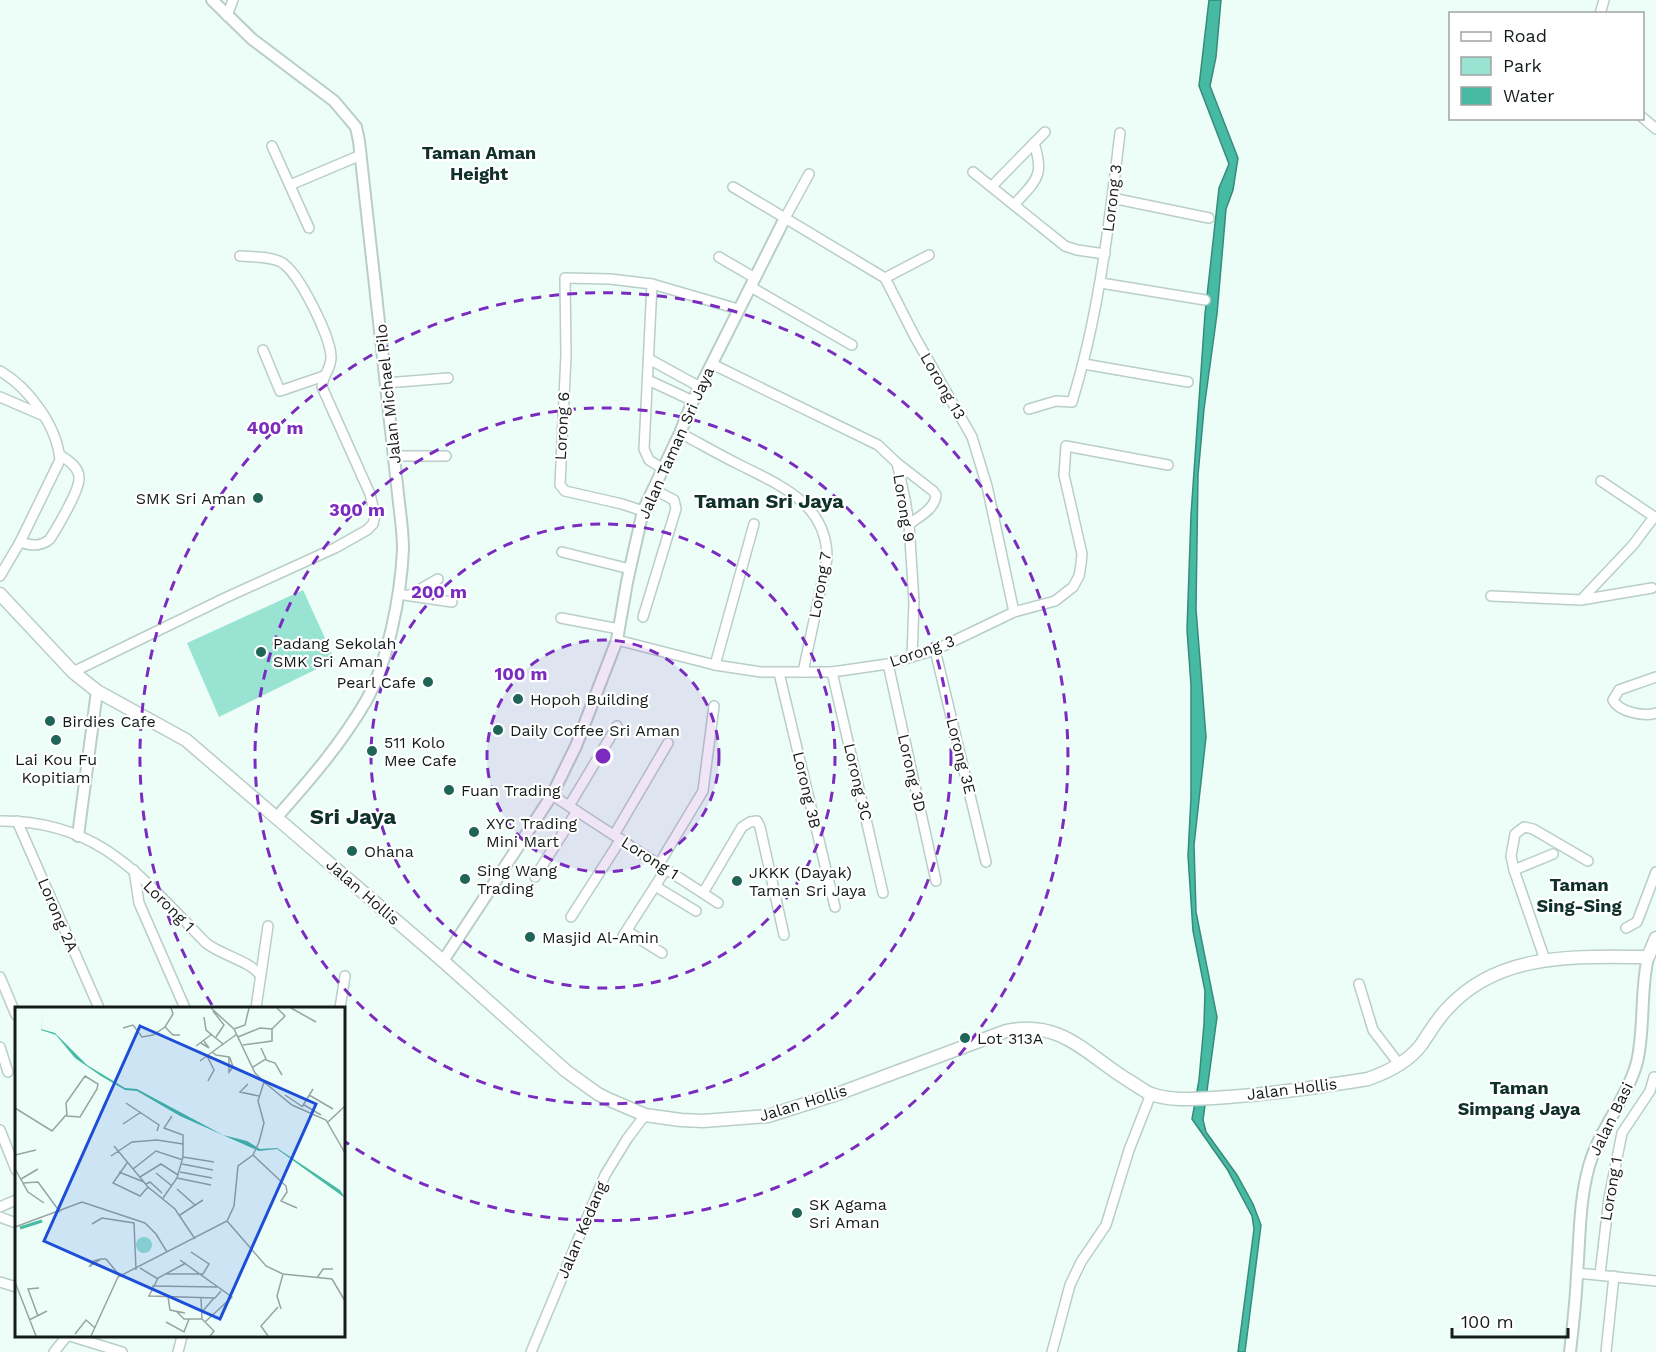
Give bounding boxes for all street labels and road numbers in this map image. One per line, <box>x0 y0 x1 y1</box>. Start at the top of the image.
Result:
street label: Lorong 3 <box>1098 163 1126 233</box>
street label: Jalan Michael Pilo <box>371 323 405 465</box>
street label: Lorong 13 <box>916 349 970 423</box>
street label: Jalan Taman Sri Jaya <box>634 364 718 522</box>
street label: Lorong 6 <box>551 391 573 461</box>
street label: Lorong 9 <box>889 473 919 543</box>
street label: Lorong 7 <box>805 550 835 620</box>
street label: Lorong 3 <box>887 631 957 671</box>
street label: Lorong 3E <box>942 716 980 796</box>
street label: Lorong 3D <box>894 732 930 814</box>
street label: Lorong 3C <box>840 741 876 823</box>
street label: Lorong 3B <box>789 750 825 830</box>
street label: Lorong 1 <box>618 832 682 884</box>
street label: Jalan Hollis <box>322 855 404 929</box>
street label: Lorong 2A <box>34 875 82 955</box>
street label: Lorong 1 <box>139 876 199 936</box>
street label: Jalan Hollis <box>1246 1074 1338 1104</box>
street label: Jalan Basi <box>1585 1079 1637 1159</box>
street label: Jalan Hollis <box>757 1081 849 1125</box>
street label: Lorong 1 <box>1596 1156 1626 1222</box>
street label: Jalan Kedang <box>553 1178 611 1281</box>

